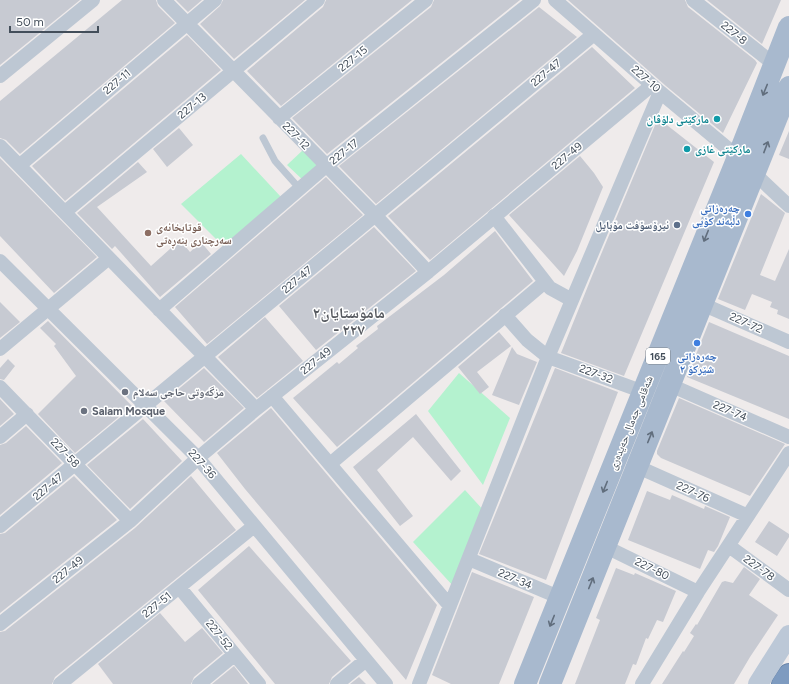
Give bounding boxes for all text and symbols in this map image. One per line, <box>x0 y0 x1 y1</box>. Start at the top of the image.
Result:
scale bar <box>10 8 98 34</box>
text: 50 m <box>16 15 44 29</box>
street label: 227-8 <box>718 19 750 48</box>
street label: 227-15 <box>336 43 370 75</box>
street label: 227-47 <box>528 57 564 89</box>
street label: 227-10 <box>629 63 663 95</box>
street label: 227-11 <box>101 67 133 97</box>
one-way arrow <box>760 83 768 95</box>
street label: 227-13 <box>175 90 209 122</box>
place label: ماركێتی دلۆڤان <box>646 113 709 127</box>
marker: ماركێتی دلۆڤان <box>712 114 722 124</box>
street label: 227-12 <box>280 119 312 153</box>
street label: 227-17 <box>327 136 361 168</box>
street label: 227-49 <box>549 139 585 173</box>
one-way arrow <box>762 141 770 153</box>
place label: ماركێتی غازی <box>695 143 751 157</box>
marker: ماركێتی غازی <box>682 144 692 154</box>
place label: چەرەزاتی دڵبەند کۆیی <box>692 202 740 229</box>
marker: چەرەزاتی دڵبەند کۆیی <box>743 209 753 219</box>
place label: نیرۆسۆفت مۆبایل <box>596 219 669 233</box>
marker: نیرۆسۆفت مۆبایل <box>672 220 682 230</box>
place label: قوتابخانەی سەرچناری بنەڕەتی <box>156 221 232 249</box>
marker: قوتابخانەی سەرچناری بنەڕەتی <box>143 228 153 238</box>
one-way arrow <box>702 230 709 242</box>
street label: 227-47 <box>279 264 315 296</box>
district label: مامۆستایان٢ - ٢٢٧ <box>313 304 385 339</box>
street label: 227-72 <box>727 310 765 336</box>
marker: چەرەزاتی شێرکۆ ٢ <box>692 338 702 348</box>
street label: 227-49 <box>298 345 334 377</box>
road number: 165 <box>646 348 670 364</box>
place label: چەرەزاتی شێرکۆ ٢ <box>677 350 717 376</box>
street label: 227-32 <box>577 362 615 386</box>
street label: شەقامی جەمال حەیدەری <box>606 374 656 472</box>
place label: مزگەوتی حاجی سەلام <box>133 386 224 400</box>
marker: مزگەوتی حاجی سەلام <box>120 387 130 397</box>
street label: 227-74 <box>711 398 749 424</box>
place label: Salam Mosque <box>92 405 165 418</box>
marker: Salam Mosque <box>79 406 89 416</box>
one-way arrow <box>647 431 654 443</box>
street label: 227-58 <box>48 436 82 471</box>
street label: 227-36 <box>185 447 219 481</box>
street label: 227-47 <box>30 471 66 503</box>
street label: 227-76 <box>674 479 712 505</box>
one-way arrow <box>601 480 609 492</box>
street label: 227-78 <box>741 552 777 584</box>
street label: 227-49 <box>50 554 86 586</box>
street label: 227-80 <box>633 555 671 583</box>
street label: 227-34 <box>496 566 534 592</box>
one-way arrow <box>587 578 595 590</box>
street label: 227-51 <box>140 589 174 621</box>
one-way arrow <box>547 614 555 626</box>
street label: 227-52 <box>203 617 235 653</box>

